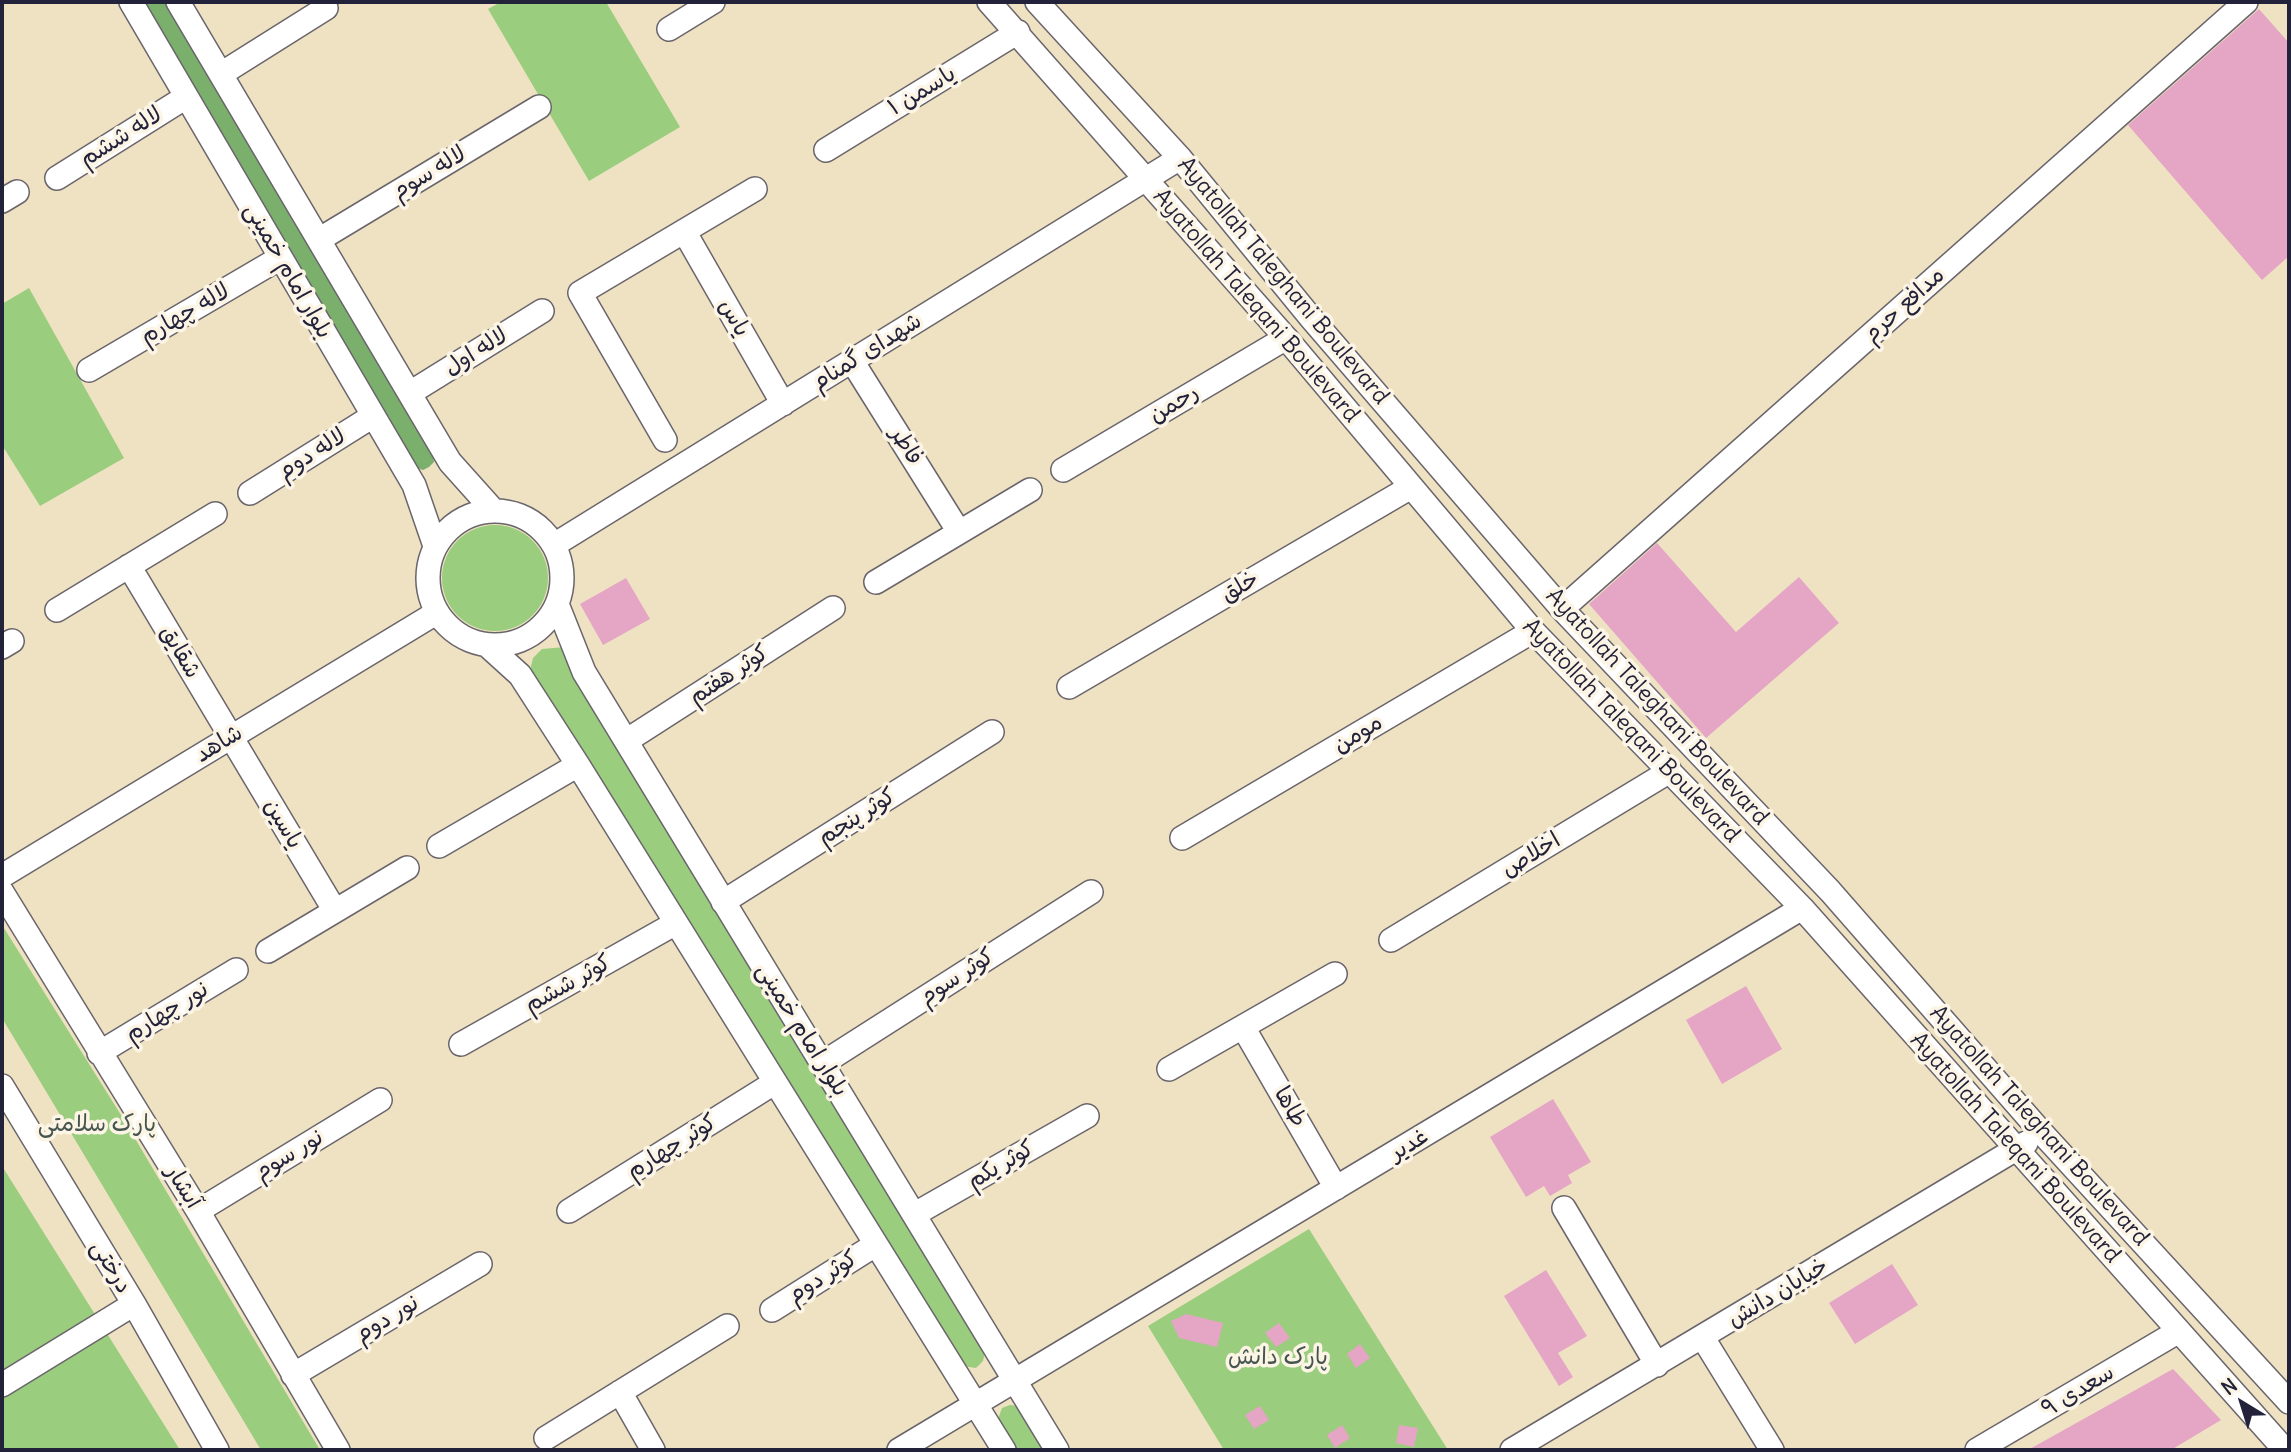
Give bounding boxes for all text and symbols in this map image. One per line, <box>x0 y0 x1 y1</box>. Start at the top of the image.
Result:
street label: یاسمن ۱ <box>883 60 961 122</box>
street label: لاله ششم <box>75 101 167 173</box>
street label: لاله سوم <box>387 140 471 206</box>
street label: Ayatollah Taleghani Boulevard <box>1172 152 1394 410</box>
street label: Ayatollah Taleqani Boulevard <box>1147 184 1365 428</box>
street label: بلوار امام خمینی <box>238 198 338 344</box>
street label: مدافع حرم <box>1858 261 1950 349</box>
street label: لاله چهارم <box>135 277 235 351</box>
street label: یاس <box>712 294 756 342</box>
street label: شهدای گمنام <box>807 307 927 397</box>
street label: لاله اول <box>439 322 513 382</box>
street label: رحمن <box>1144 379 1204 429</box>
street label: لاله دوم <box>273 422 351 486</box>
street label: فاطر <box>884 422 928 470</box>
street label: خلق <box>1216 565 1264 609</box>
street label: Ayatollah Taleghani Boulevard <box>1540 583 1774 831</box>
street label: Ayatollah Taleqani Boulevard <box>1517 613 1745 849</box>
street label: شقایق <box>154 621 206 683</box>
street label: کوثر هفتم <box>684 639 774 711</box>
street label: مومن <box>1328 709 1388 759</box>
street label: شاهد <box>190 719 248 769</box>
street label: کوثر پنجم <box>813 782 901 852</box>
street label: یاسین <box>257 794 309 854</box>
street label: اخلاص <box>1496 827 1566 883</box>
street label: کوثر سوم <box>914 943 1000 1011</box>
street label: کوثر ششم <box>520 949 616 1019</box>
street label: بلوار امام خمینی <box>750 958 854 1102</box>
street label: نور چهارم <box>120 976 214 1048</box>
street label: Ayatollah Taleghani Boulevard <box>1924 1000 2154 1252</box>
street label: Ayatollah Taleqani Boulevard <box>1904 1027 2126 1269</box>
street label: طاها <box>1268 1082 1312 1132</box>
street label: کوثر چهارم <box>622 1108 722 1186</box>
park label: پارک سلامتی <box>38 1110 156 1138</box>
street label: غدیر <box>1385 1123 1433 1167</box>
street label: نور سوم <box>249 1124 329 1186</box>
street label: کوثر یکم <box>962 1135 1040 1195</box>
street label: آبشار <box>159 1160 207 1214</box>
street label: درختی <box>84 1235 138 1299</box>
street label: کوثر دوم <box>783 1245 863 1309</box>
street label: خیابان دانش <box>1723 1252 1833 1334</box>
street label: نور دوم <box>350 1289 424 1349</box>
park label: پارک دانش <box>1228 1343 1328 1371</box>
street label: سعدی ۹ <box>2037 1359 2119 1423</box>
north arrow <box>2207 1368 2277 1438</box>
text: N <box>2216 1373 2242 1400</box>

